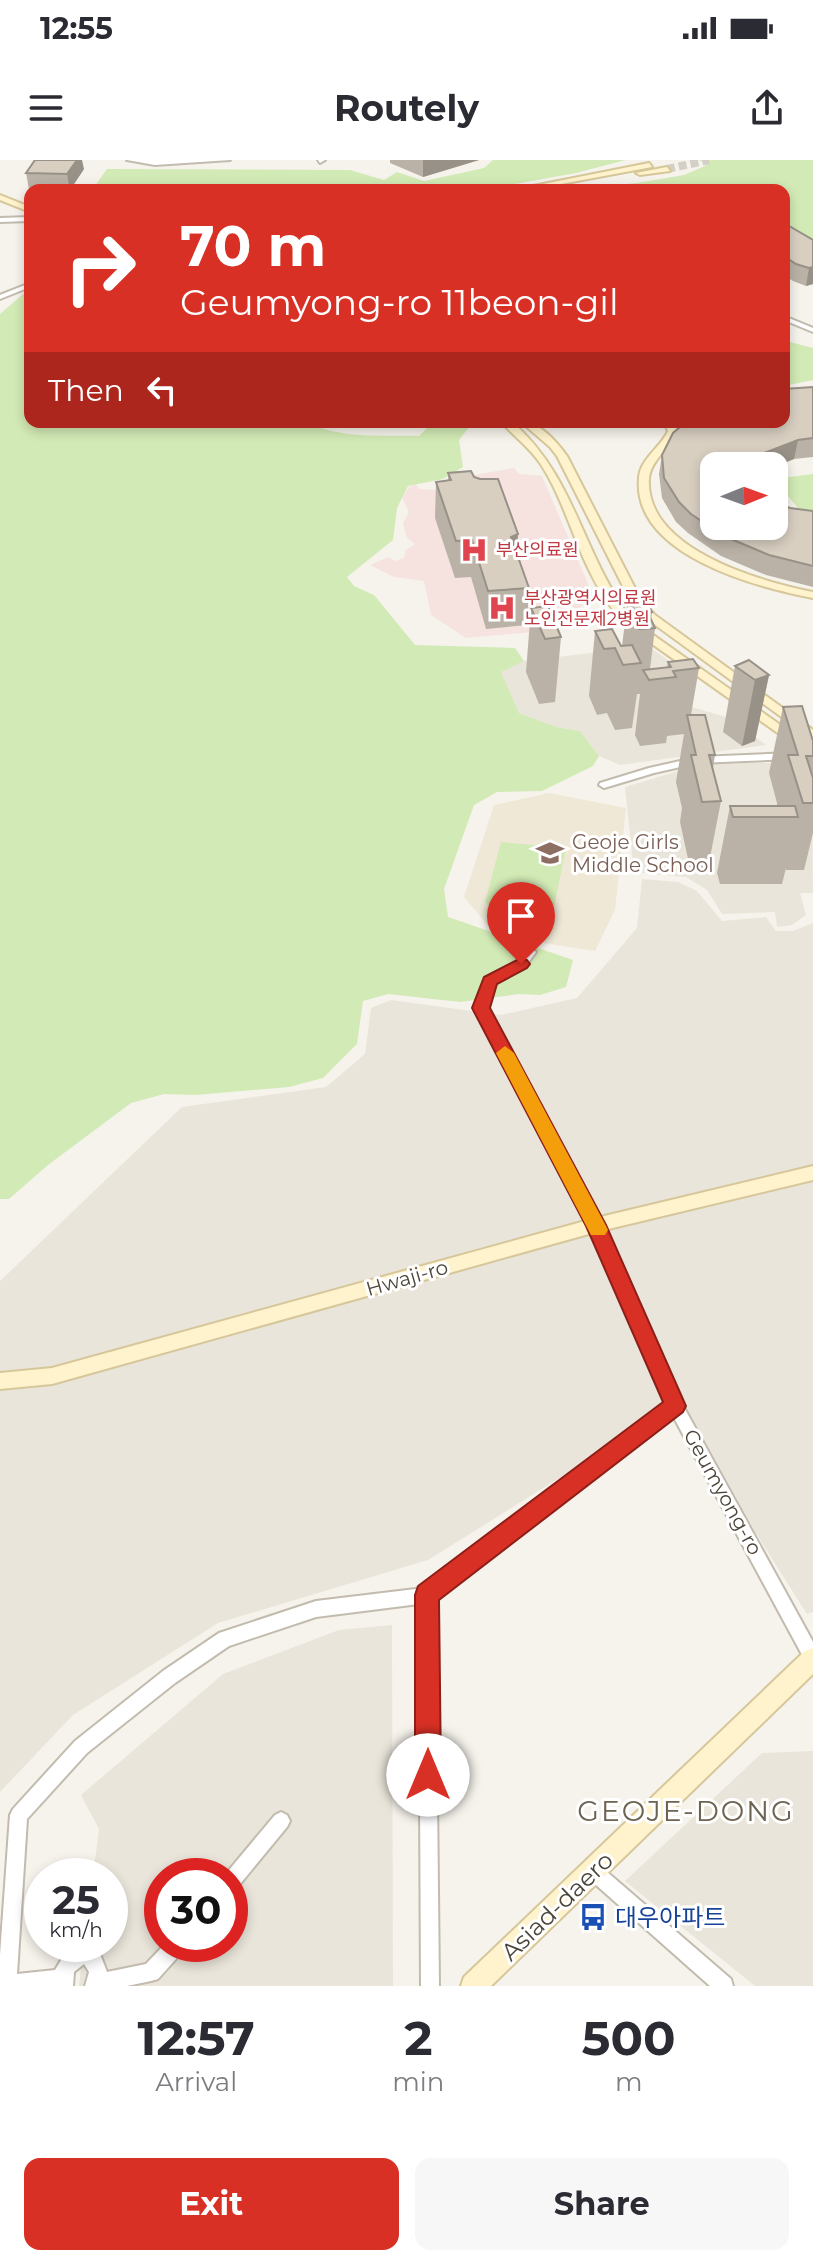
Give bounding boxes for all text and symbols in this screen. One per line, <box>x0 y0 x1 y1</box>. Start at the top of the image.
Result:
text: 12:55 <box>40 10 113 47</box>
icon: menu <box>24 86 68 130</box>
text: Routely <box>334 86 479 130</box>
icon: share <box>745 86 789 130</box>
text: 70 m <box>180 212 326 280</box>
icon: right <box>48 216 152 320</box>
text: Geumyong-ro 11beon-gil <box>180 280 619 324</box>
icon: left <box>140 368 184 412</box>
text: Then <box>48 372 124 409</box>
north arrow <box>700 452 788 540</box>
map controls <box>700 452 788 540</box>
hospital icon: 부산의료원 <box>459 535 489 565</box>
place label: 부산의료원 <box>496 539 579 561</box>
place label: 부산광역시의료원 노인전문제2병원 <box>524 587 656 630</box>
hospital icon: 부산광역시의료원 노인전문제2병원 <box>487 593 517 623</box>
place label: Geoje Girls Middle School <box>572 830 714 877</box>
school or university icon: Geoje Girls Middle School <box>535 838 565 868</box>
pin <box>487 882 555 964</box>
icon: arrive <box>499 894 543 938</box>
street label: Hwaji-ro <box>363 1255 451 1301</box>
street label: Geumyong-ro <box>679 1425 767 1559</box>
position arrow <box>386 1733 470 1817</box>
district label: GEOJE-DONG <box>577 1794 795 1828</box>
street label: Asiad-daero <box>495 1845 619 1967</box>
speed limit sign: 30 <box>144 1858 248 1962</box>
text: 25 <box>52 1875 100 1924</box>
bus stop icon: 대우아파트 <box>578 1902 608 1932</box>
place label: 대우아파트 <box>615 1903 725 1932</box>
text: km/h <box>49 1918 103 1942</box>
text: 12:57 <box>137 2009 255 2067</box>
text: 2 <box>404 2009 433 2067</box>
text: 500 <box>582 2009 676 2067</box>
text: Arrival <box>155 2066 237 2098</box>
text: min <box>392 2066 444 2098</box>
text: m <box>615 2066 643 2098</box>
button: Exit <box>24 2158 399 2250</box>
button: Share <box>415 2158 789 2250</box>

